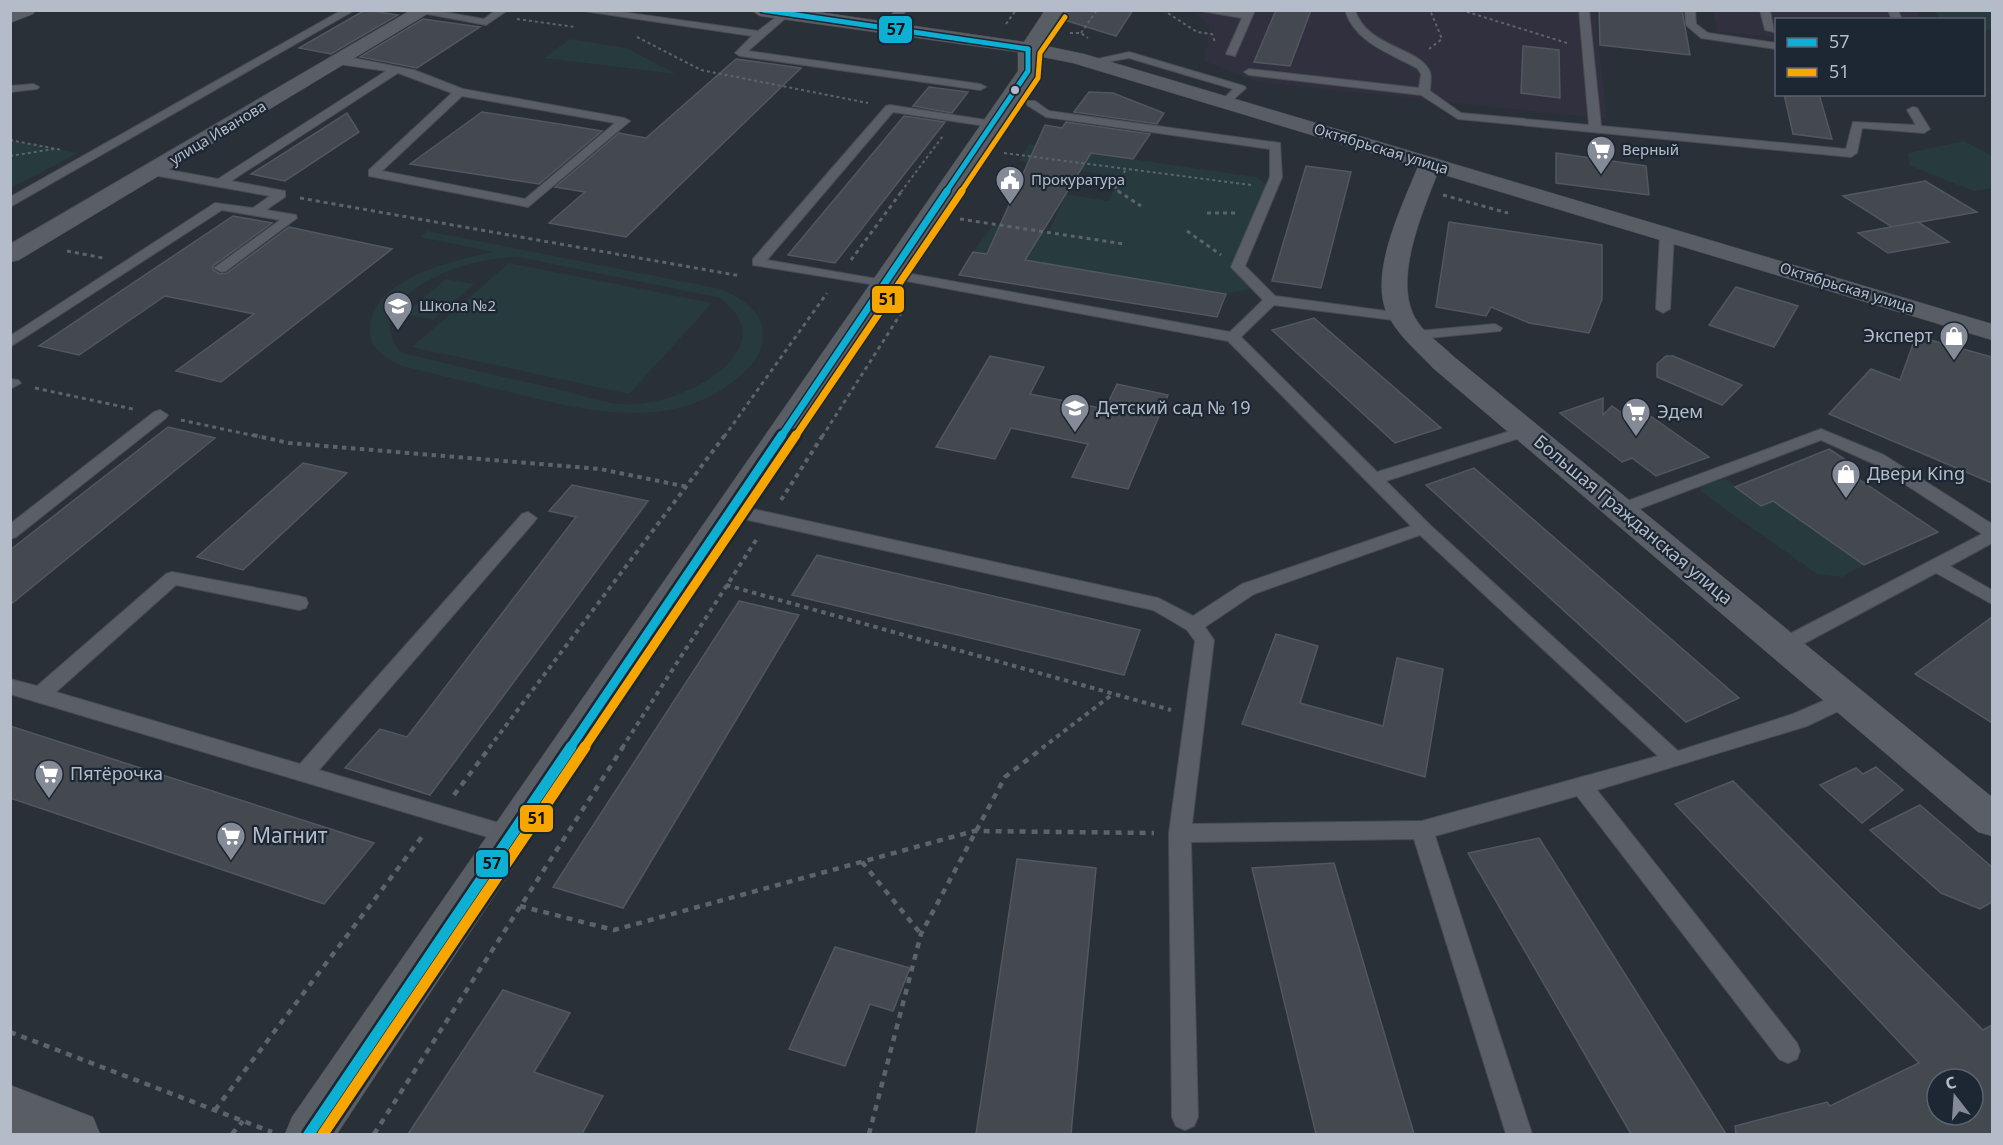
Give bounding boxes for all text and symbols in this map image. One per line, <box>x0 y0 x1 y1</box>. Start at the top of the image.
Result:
line badge: 57 <box>878 15 913 44</box>
text: 57 <box>887 18 905 40</box>
legend <box>1775 18 1985 96</box>
text: 57 <box>1829 29 1850 53</box>
text: 51 <box>1829 59 1850 83</box>
unlabelled marker <box>1009 84 1021 96</box>
street label: улица Иванова <box>165 95 270 169</box>
street label: Октябрьская улица <box>1312 118 1451 178</box>
supermarket icon: Верный <box>1585 134 1617 176</box>
place label: Верный <box>1622 139 1679 159</box>
public building icon: Прокуратура <box>994 164 1026 206</box>
place label: Прокуратура <box>1031 169 1125 189</box>
street label: Октябрьская улица <box>1778 257 1917 317</box>
line badge: 51 <box>871 285 905 314</box>
text: 51 <box>879 288 897 310</box>
school or university icon: Школа №2 <box>382 290 414 332</box>
place label: Школа №2 <box>419 295 496 315</box>
shop icon: Эксперт <box>1938 320 1970 362</box>
place label: Эксперт <box>1863 323 1934 347</box>
school or university icon: Детский сад № 19 <box>1059 392 1091 434</box>
place label: Детский сад № 19 <box>1096 395 1251 419</box>
supermarket icon: Эдем <box>1620 396 1652 438</box>
place label: Эдем <box>1657 399 1703 423</box>
street label: Большая Гражданская улица <box>1529 429 1738 610</box>
shop icon: Двери King <box>1830 458 1862 500</box>
place label: Двери King <box>1867 461 1965 485</box>
supermarket icon: Пятёрочка <box>33 758 65 800</box>
place label: Пятёрочка <box>70 761 163 785</box>
line badge: 51 <box>519 804 554 833</box>
text: 51 <box>528 807 546 829</box>
supermarket icon: Магнит <box>215 820 247 862</box>
place label: Магнит <box>252 821 328 849</box>
line badge: 57 <box>475 849 509 878</box>
text: 57 <box>483 852 501 874</box>
north arrow <box>1925 1067 1985 1127</box>
text: С <box>1942 1071 1959 1095</box>

